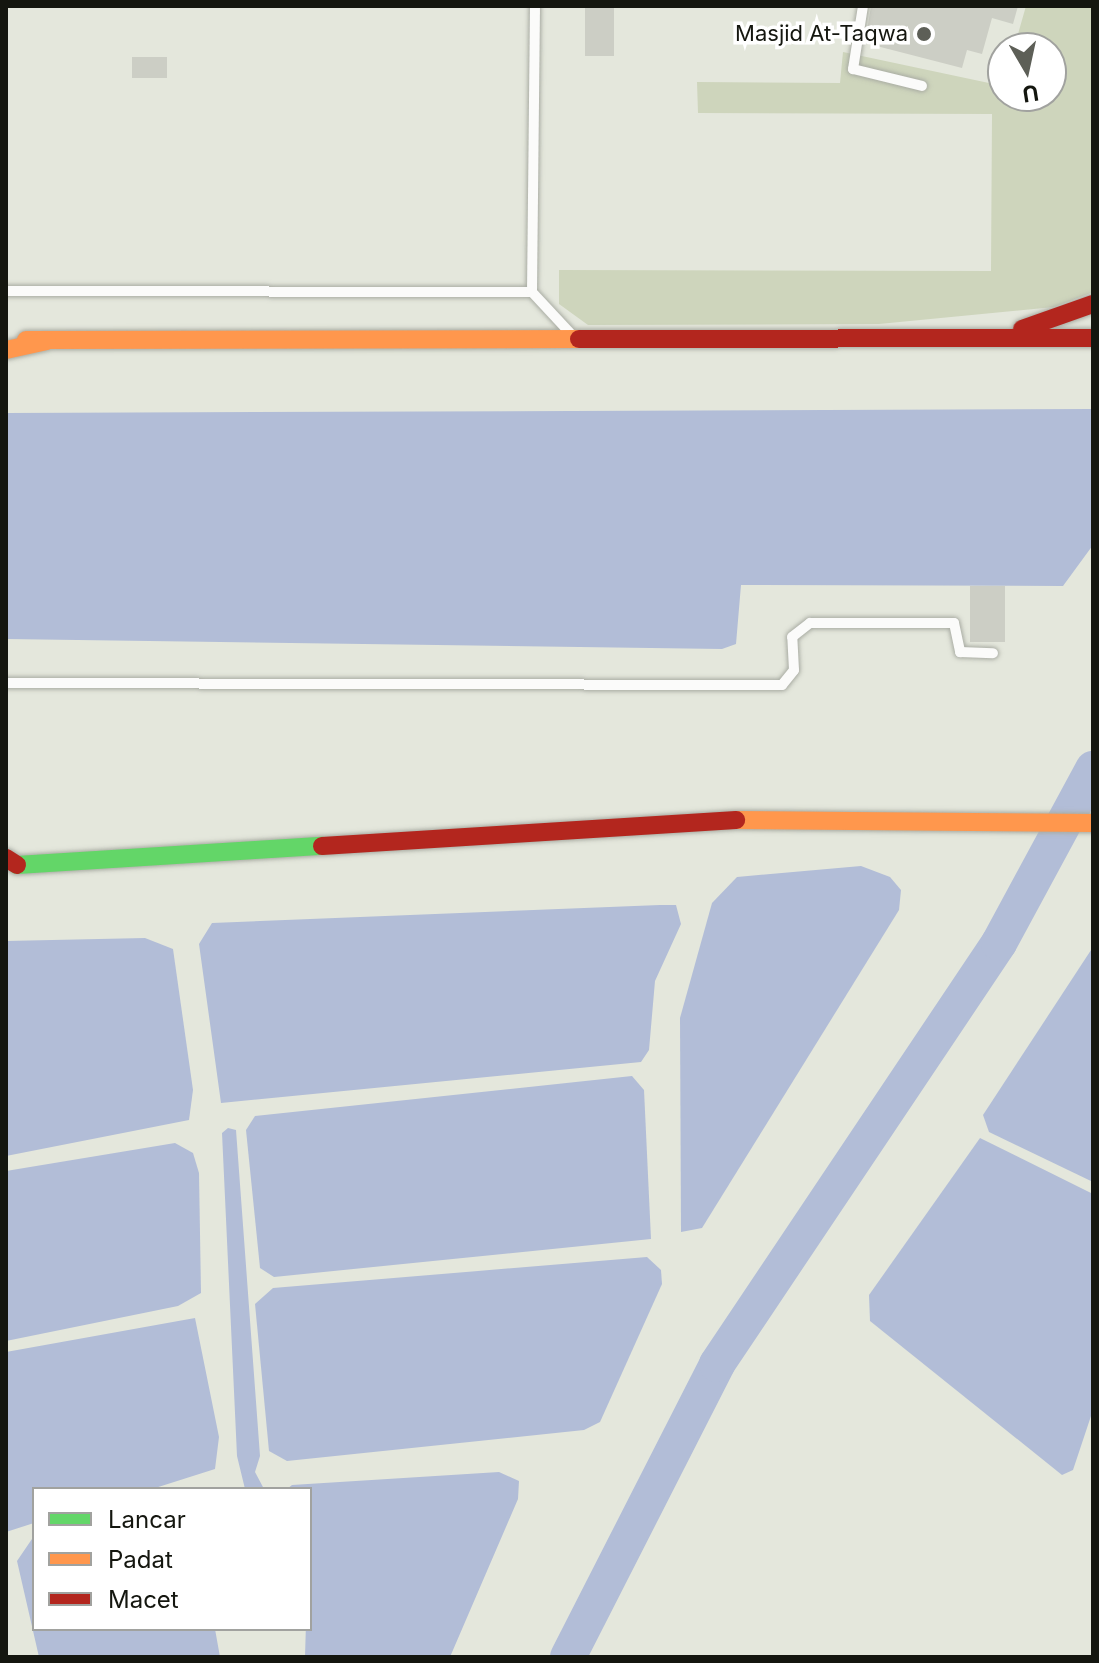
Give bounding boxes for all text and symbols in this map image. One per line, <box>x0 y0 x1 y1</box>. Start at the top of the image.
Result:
place label: Masjid At-Taqwa <box>735 21 908 47</box>
marker: Masjid At-Taqwa <box>915 25 933 43</box>
north arrow <box>987 32 1067 112</box>
text: U <box>1020 80 1040 108</box>
legend <box>32 1487 312 1631</box>
text: Lancar <box>108 1505 186 1534</box>
text: Padat <box>108 1545 173 1574</box>
text: Macet <box>108 1585 179 1614</box>

